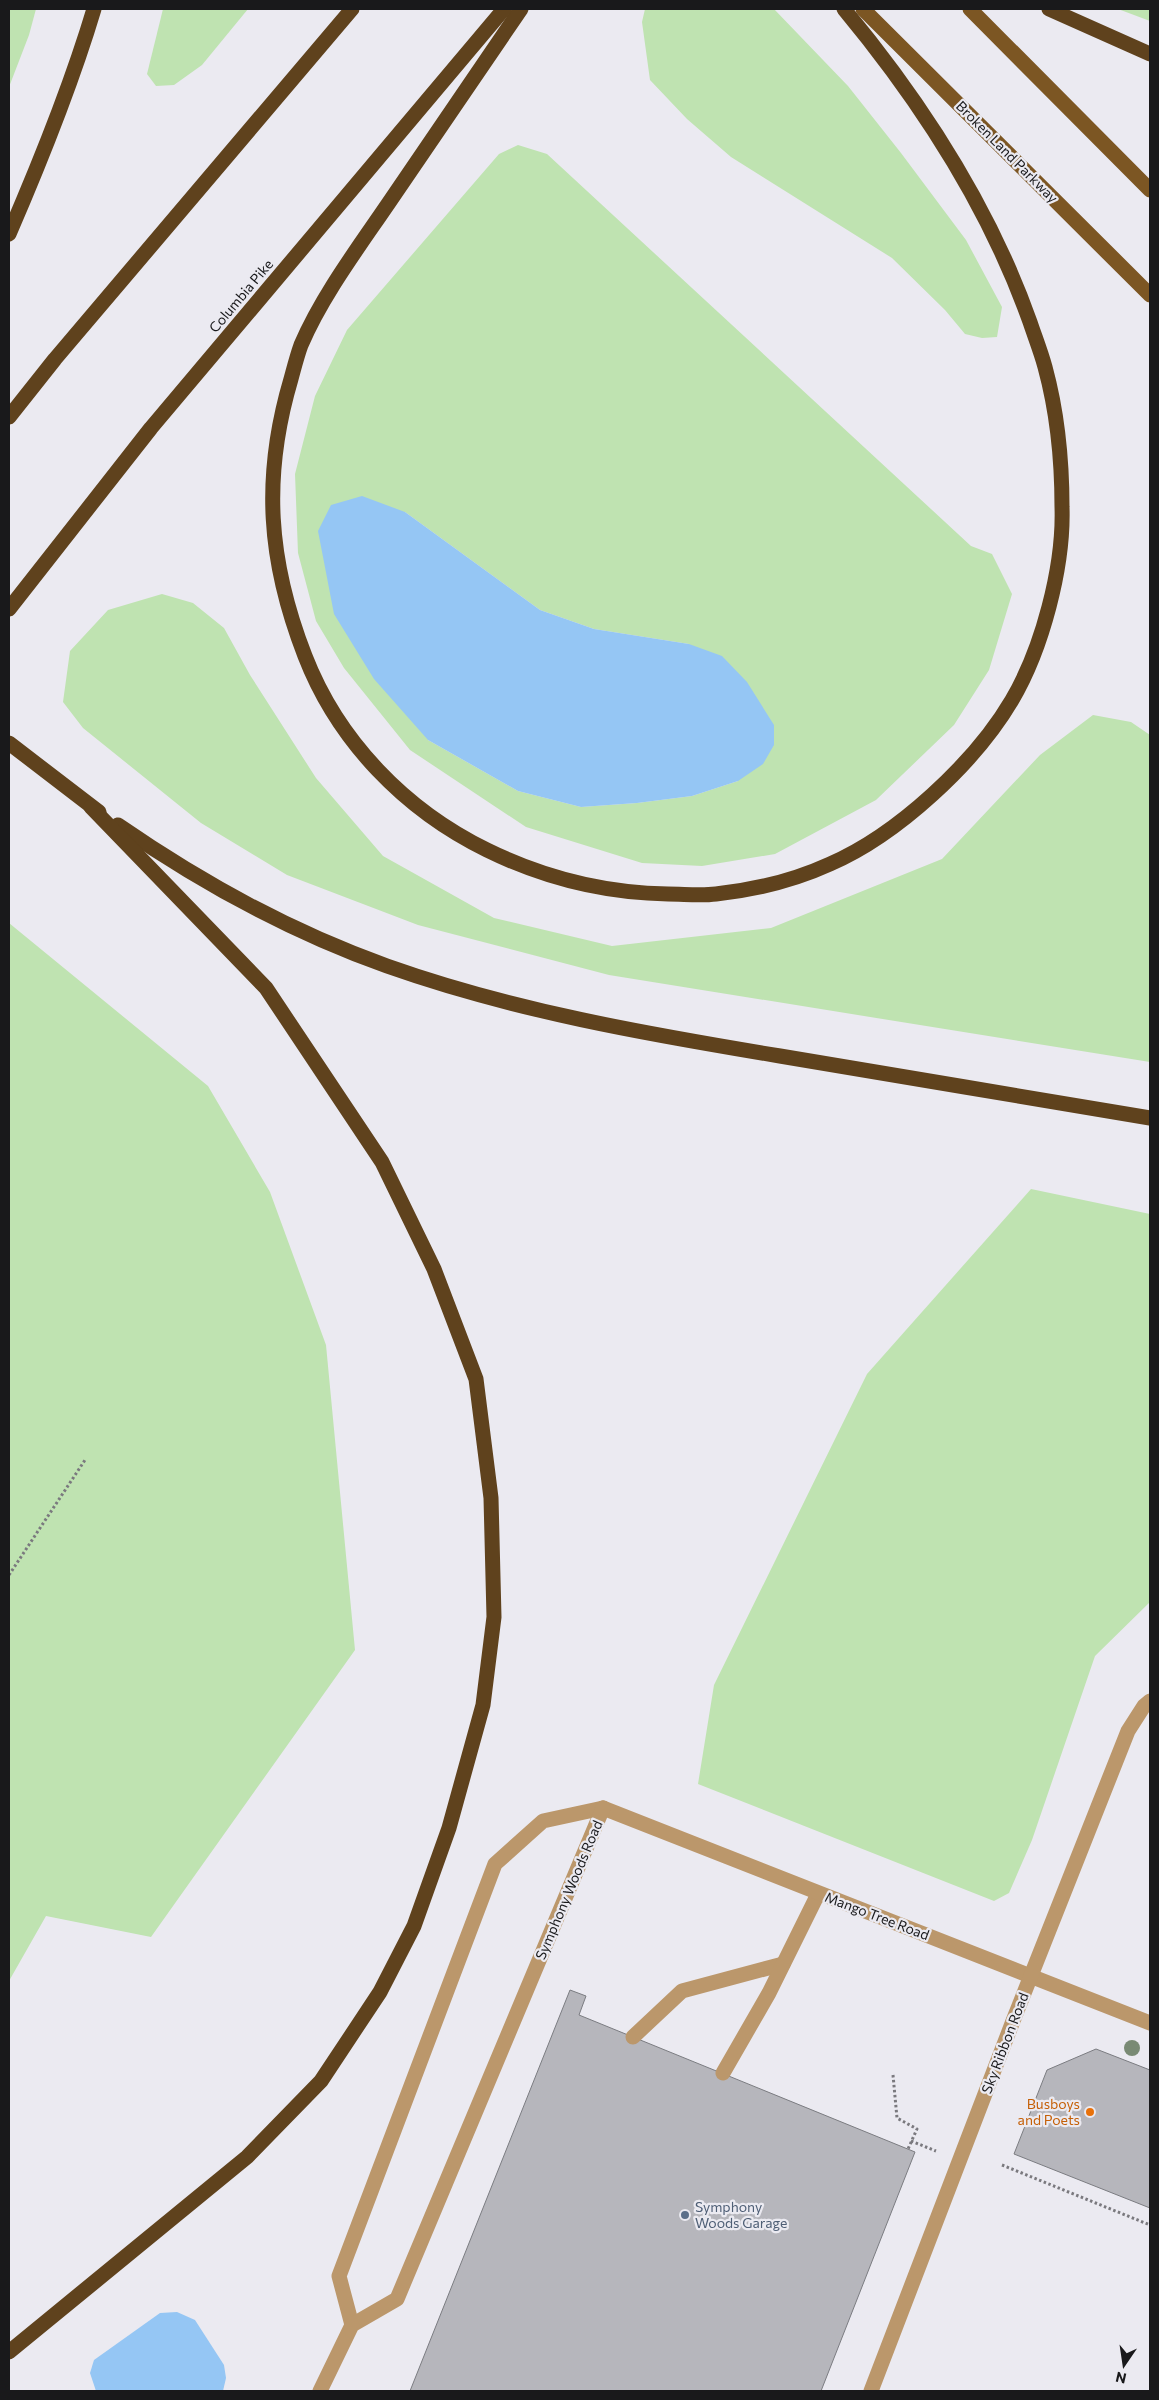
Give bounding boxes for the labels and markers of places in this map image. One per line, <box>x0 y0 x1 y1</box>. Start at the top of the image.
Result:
place label: Busboys and Poets <box>1018 2095 1080 2128</box>
marker: Busboys and Poets <box>1084 2106 1096 2118</box>
place label: Symphony Woods Garage <box>695 2198 787 2231</box>
marker: Symphony Woods Garage <box>679 2209 691 2221</box>

